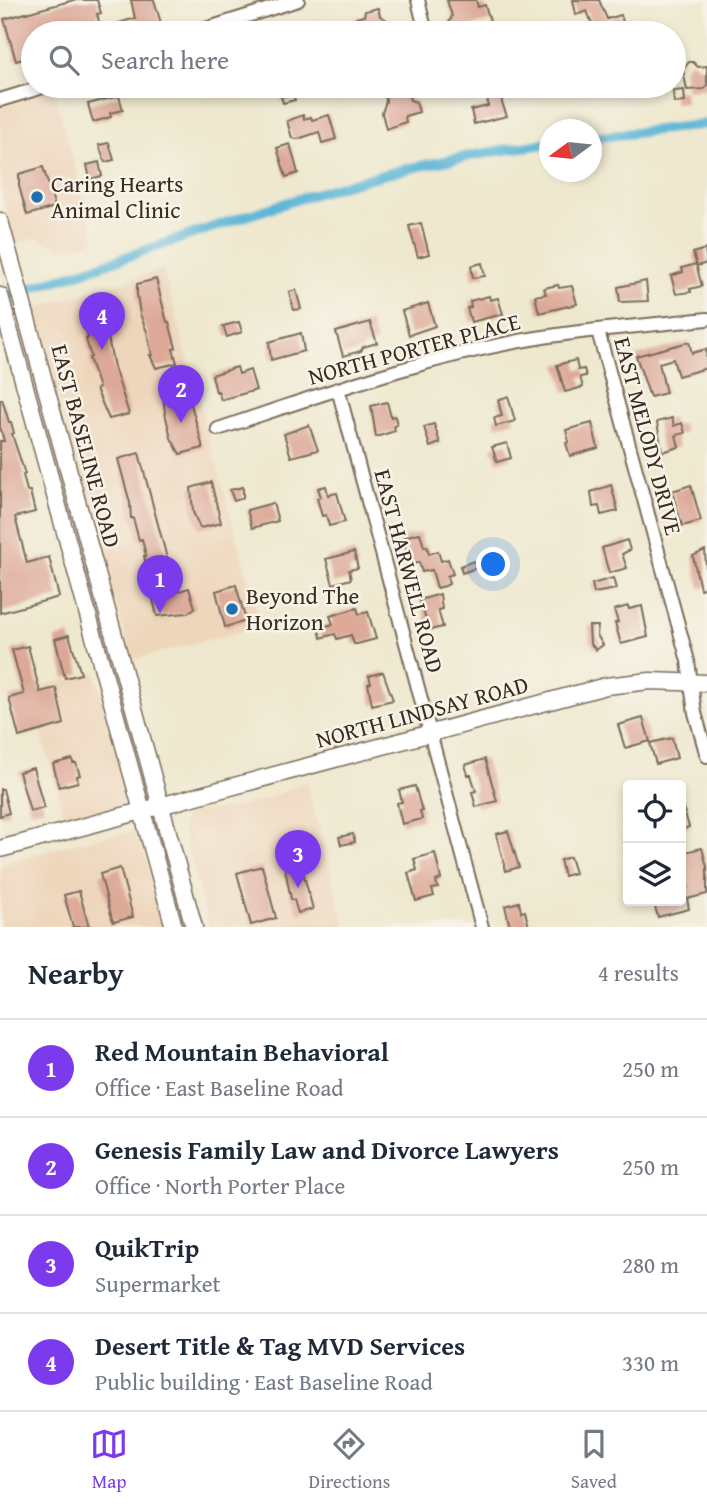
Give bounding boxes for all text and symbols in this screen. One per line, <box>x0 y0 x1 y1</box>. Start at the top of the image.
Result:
search box <box>21 21 686 98</box>
text: Search here <box>101 40 229 79</box>
icon: search <box>45 41 83 79</box>
north arrow <box>539 119 602 182</box>
place label: Caring Hearts Animal Clinic <box>51 167 183 226</box>
marker: Caring Hearts Animal Clinic <box>29 189 45 205</box>
pin: 4 <box>79 292 125 350</box>
street label: NORTH PORTER PLACE <box>304 304 524 393</box>
street label: EAST MELODY DRIVE <box>606 333 691 538</box>
street label: EAST BASELINE ROAD <box>43 341 129 551</box>
pin: 2 <box>158 365 204 423</box>
street label: EAST HARWELL ROAD <box>366 465 453 676</box>
your location <box>476 547 510 581</box>
pin: 1 <box>137 555 183 613</box>
place label: Beyond The Horizon <box>246 579 359 638</box>
marker: Beyond The Horizon <box>224 601 240 617</box>
street label: NORTH LINDSAY ROAD <box>312 667 532 756</box>
map controls <box>623 780 686 906</box>
button: locate <box>623 780 686 843</box>
pin: 3 <box>275 830 321 888</box>
button: layers <box>623 843 686 906</box>
text: Nearby <box>28 951 124 995</box>
text: 4 results <box>598 956 679 989</box>
text: Red Mountain Behavioral <box>95 1032 389 1071</box>
text: 1 <box>45 1052 57 1085</box>
text: 250 m <box>622 1052 679 1085</box>
text: Office · East Baseline Road <box>95 1071 344 1104</box>
text: Genesis Family Law and Divorce Lawyers <box>95 1130 559 1169</box>
text: 2 <box>45 1150 57 1183</box>
text: 250 m <box>622 1150 679 1183</box>
text: Office · North Porter Place <box>95 1169 345 1202</box>
text: QuikTrip <box>95 1228 199 1267</box>
text: 3 <box>45 1248 57 1281</box>
text: 280 m <box>622 1248 679 1281</box>
text: Supermarket <box>95 1267 221 1300</box>
text: Desert Title & Tag MVD Services <box>95 1326 465 1365</box>
text: 4 <box>45 1346 57 1379</box>
text: 330 m <box>622 1346 679 1379</box>
text: Public building · East Baseline Road <box>95 1365 433 1398</box>
tab: Map <box>90 1425 128 1495</box>
tab: Directions <box>309 1425 390 1495</box>
tab: Saved <box>571 1425 617 1495</box>

